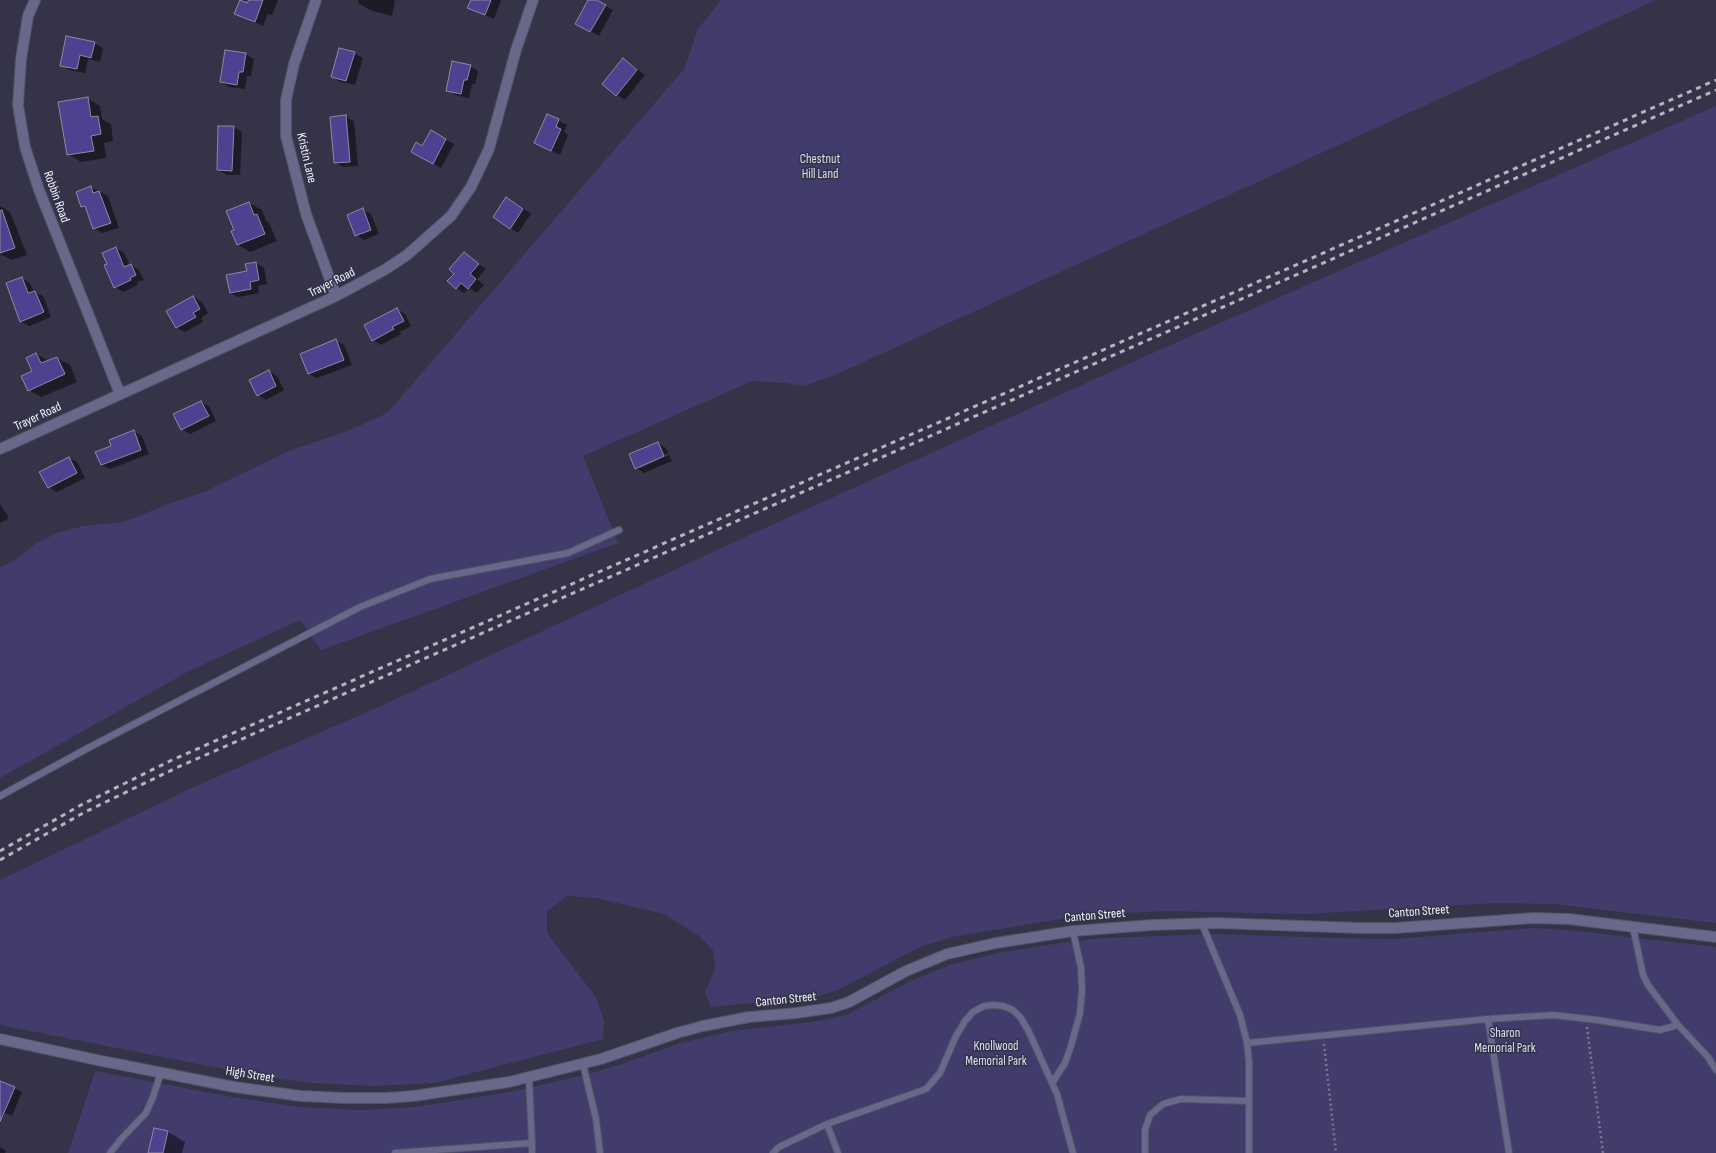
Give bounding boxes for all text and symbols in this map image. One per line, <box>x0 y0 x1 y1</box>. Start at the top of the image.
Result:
street label: Kristin Lane <box>293 131 319 185</box>
park label: Chestnut Hill Land <box>800 152 840 183</box>
street label: Robbin Road <box>39 169 73 225</box>
street label: Trayer Road <box>306 265 358 301</box>
street label: Trayer Road <box>12 399 64 435</box>
street label: Canton Street <box>1388 902 1450 922</box>
street label: Canton Street <box>1064 906 1126 926</box>
street label: Canton Street <box>755 989 817 1011</box>
park label: Sharon Memorial Park <box>1474 1026 1536 1057</box>
park label: Knollwood Memorial Park <box>965 1039 1027 1070</box>
street label: High Street <box>224 1063 276 1087</box>

